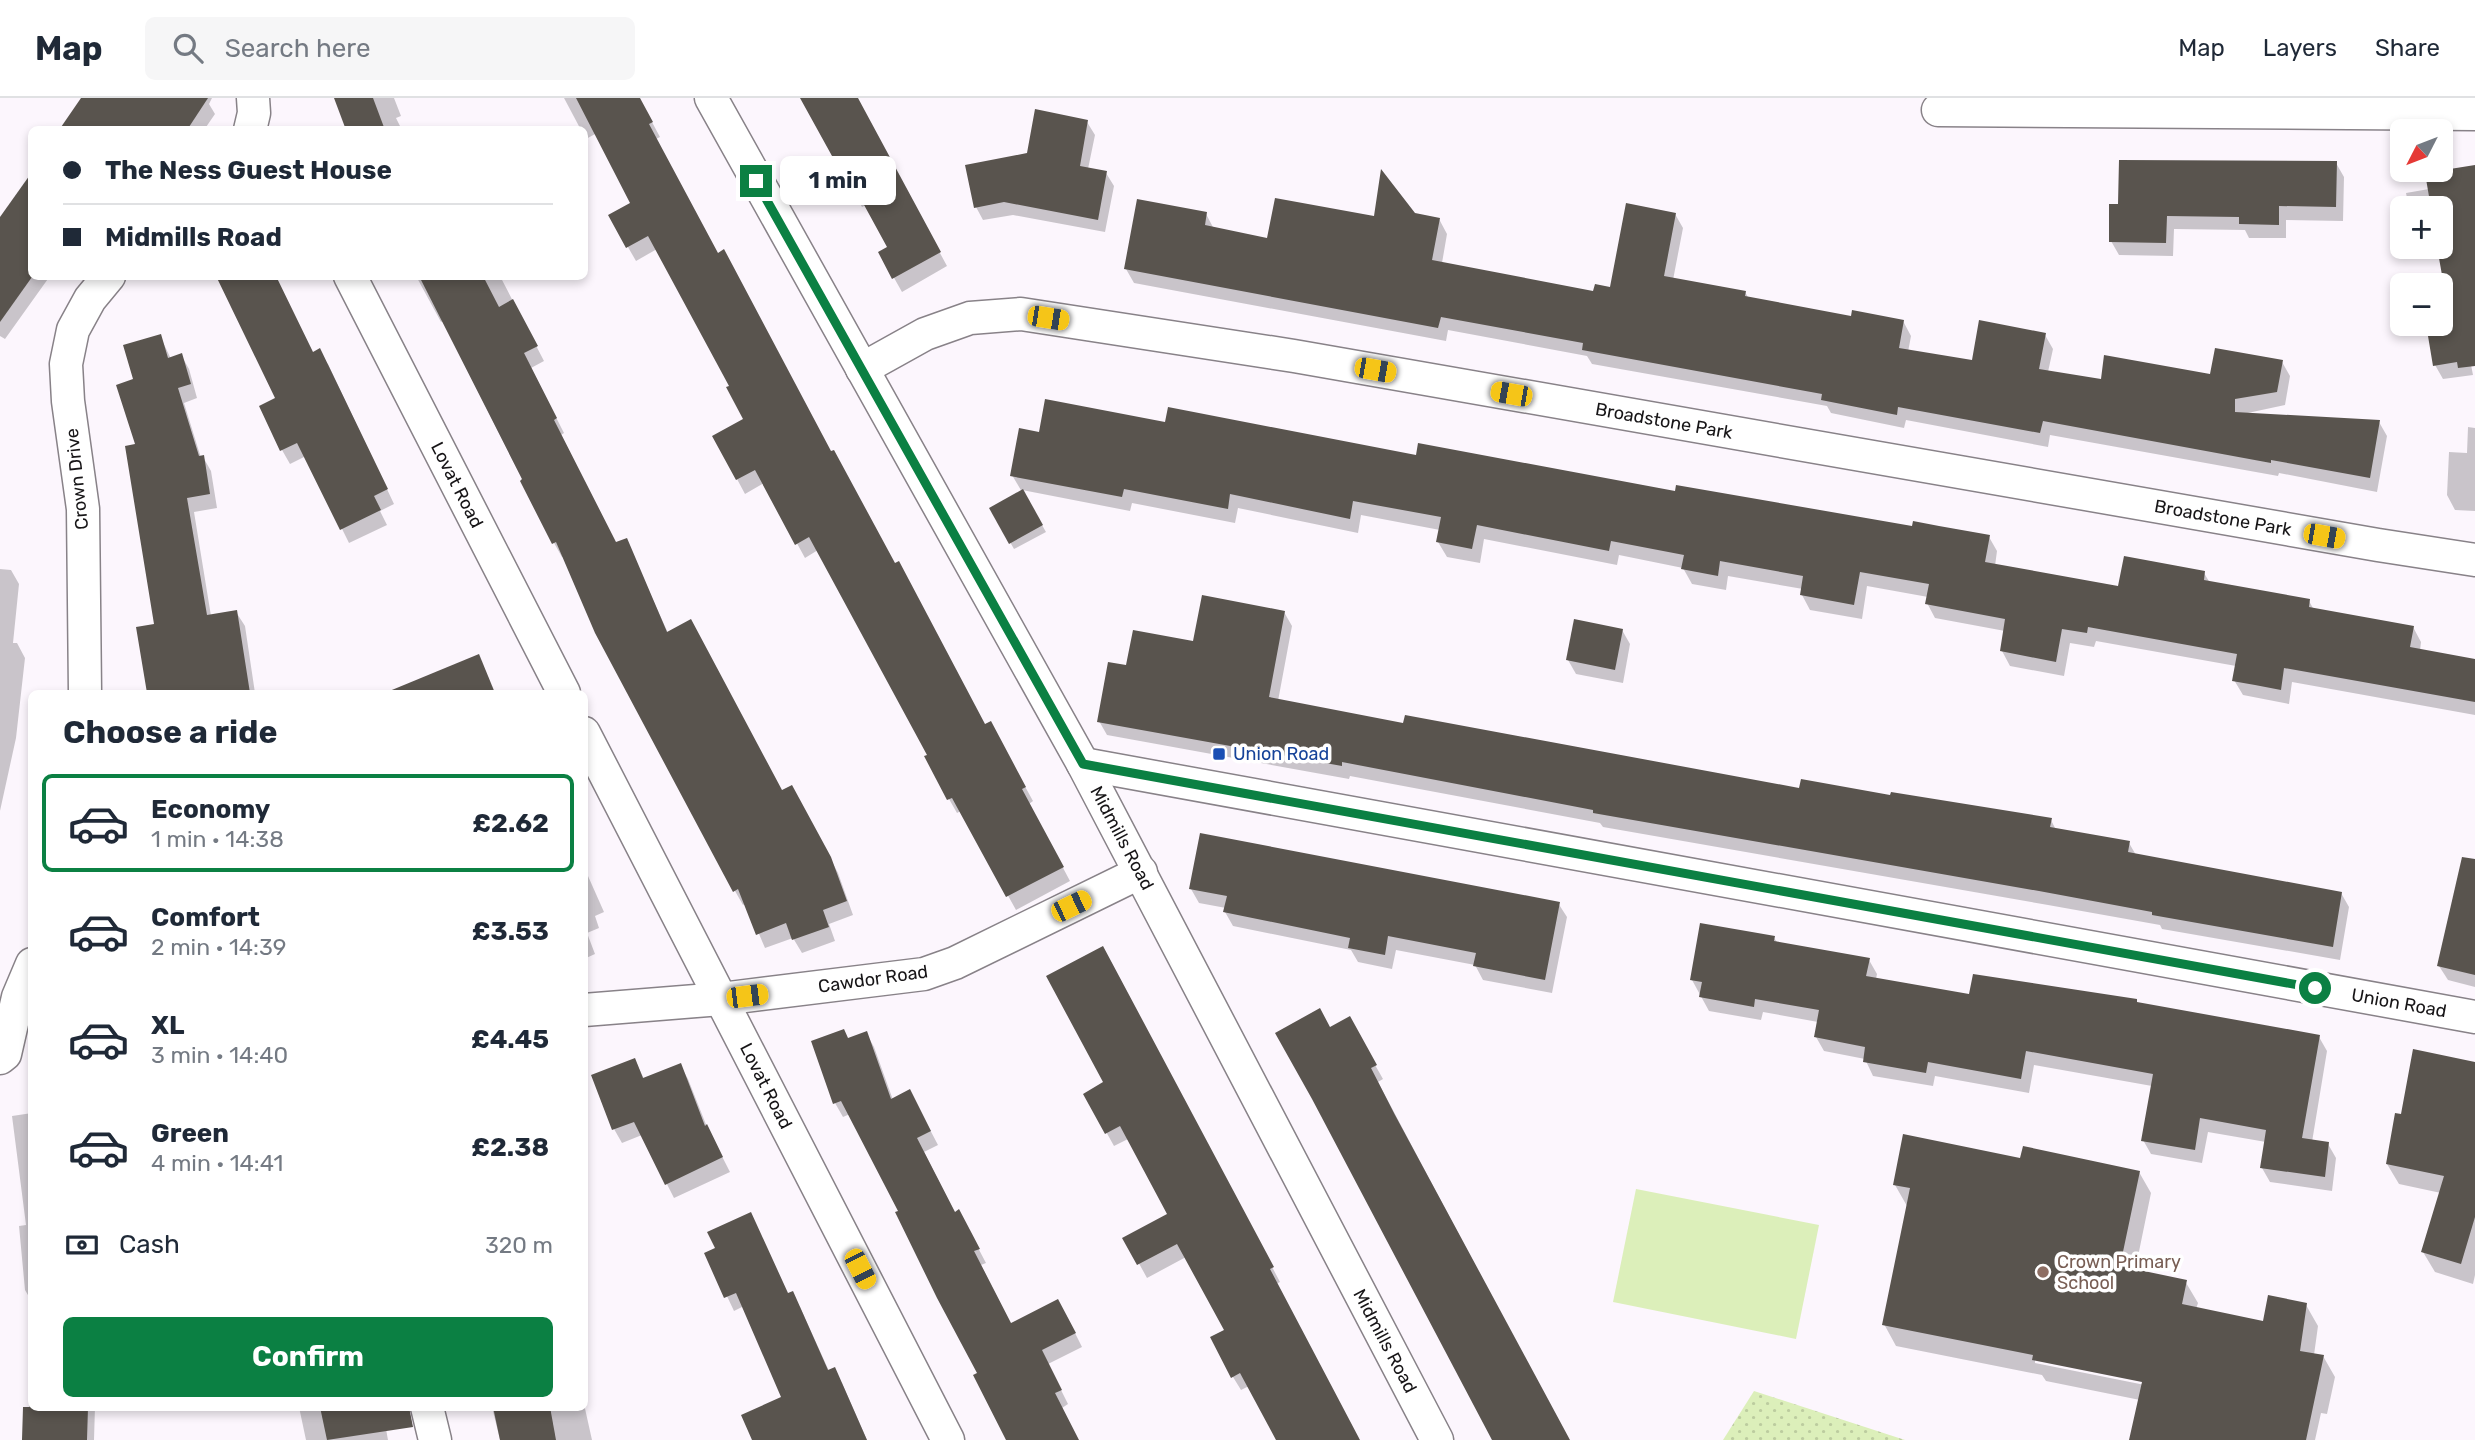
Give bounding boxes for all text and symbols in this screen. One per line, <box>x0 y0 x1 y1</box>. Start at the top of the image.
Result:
search box <box>145 17 635 80</box>
text: Map <box>35 29 103 68</box>
icon: search <box>169 29 207 67</box>
text: Search here <box>225 33 370 64</box>
text: Map <box>2178 34 2225 62</box>
text: Layers <box>2263 34 2337 62</box>
text: Share <box>2375 34 2440 62</box>
north arrow <box>2390 119 2454 182</box>
map controls <box>2390 119 2453 336</box>
text: The Ness Guest House <box>105 155 392 186</box>
callout: 1 min <box>780 156 896 206</box>
route end <box>740 165 772 197</box>
text: 1 min <box>809 166 867 194</box>
button: + <box>2390 196 2453 259</box>
text: Midmills Road <box>105 222 282 253</box>
button: − <box>2390 273 2453 336</box>
car <box>1026 304 1071 332</box>
car <box>1353 356 1398 384</box>
car <box>1489 380 1534 408</box>
street label: Broadstone Park <box>1594 398 1735 444</box>
street label: Crown Drive <box>61 427 93 531</box>
street label: Lovat Road <box>426 438 488 532</box>
street label: Broadstone Park <box>2153 495 2294 541</box>
car <box>2302 522 2347 550</box>
text: Choose a ride <box>63 713 277 751</box>
place label: Union Road <box>1233 743 1329 765</box>
marker: Union Road <box>1211 746 1227 762</box>
street label: Midmills Road <box>1085 782 1159 894</box>
icon: car <box>67 792 130 855</box>
text: Economy <box>151 794 270 825</box>
text: £2.62 <box>472 808 549 839</box>
text: 1 min · 14:38 <box>151 825 284 853</box>
car <box>1048 887 1095 925</box>
icon: car <box>67 900 130 963</box>
text: Comfort <box>151 902 260 933</box>
text: £3.53 <box>472 916 549 947</box>
text: 2 min · 14:39 <box>151 933 286 961</box>
street label: Cawdor Road <box>817 960 929 998</box>
route start <box>2299 972 2331 1004</box>
car <box>725 983 770 1009</box>
street label: Union Road <box>2350 984 2448 1022</box>
icon: car <box>67 1008 130 1071</box>
text: XL <box>151 1010 184 1041</box>
text: £4.45 <box>471 1024 549 1055</box>
street label: Lovat Road <box>735 1039 797 1133</box>
text: 3 min · 14:40 <box>151 1041 288 1069</box>
icon: car <box>67 1116 130 1179</box>
text: Green <box>151 1118 229 1149</box>
text: £2.38 <box>471 1132 549 1163</box>
text: 4 min · 14:41 <box>151 1149 283 1177</box>
icon: cash <box>63 1226 101 1264</box>
text: Cash <box>119 1229 180 1260</box>
text: 320 m <box>485 1231 553 1259</box>
car <box>842 1246 879 1292</box>
place label: Crown Primary School <box>2057 1251 2181 1294</box>
marker: Crown Primary School <box>2035 1264 2051 1280</box>
street label: Midmills Road <box>1348 1285 1422 1397</box>
button: Confirm <box>63 1317 553 1397</box>

